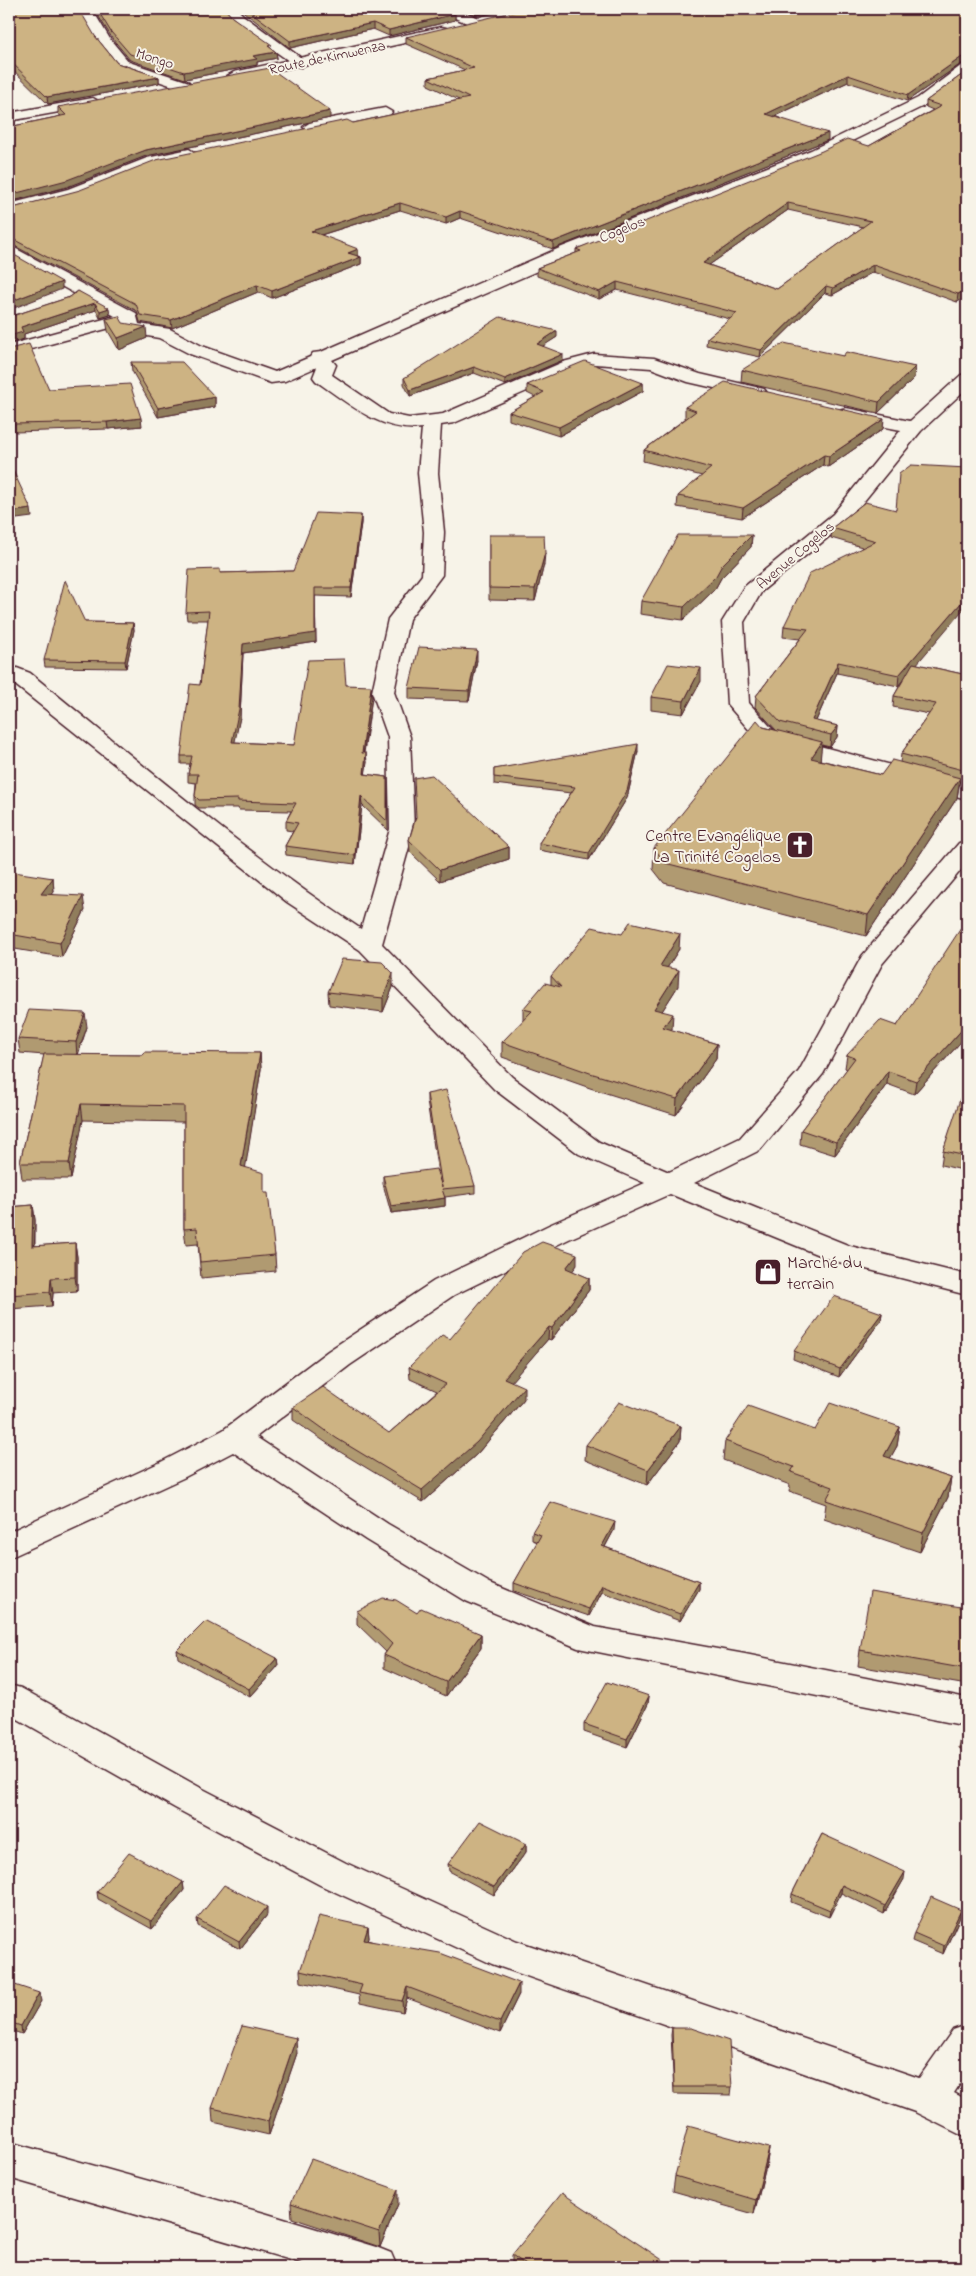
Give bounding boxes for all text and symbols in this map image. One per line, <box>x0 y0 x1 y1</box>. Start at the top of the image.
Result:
street label: Route de Kimwenza <box>267 35 388 81</box>
street label: Mongo <box>133 42 177 76</box>
street label: Cogelos <box>596 211 649 250</box>
street label: Avenue Cogelos <box>752 516 840 596</box>
place label: Centre Evangélique La Trinité Cogelos <box>645 824 782 872</box>
church icon: Centre Evangélique La Trinité Cogelos <box>785 830 815 860</box>
place label: Marché du terrain <box>787 1251 863 1298</box>
shop icon: Marché du terrain <box>753 1257 783 1287</box>

